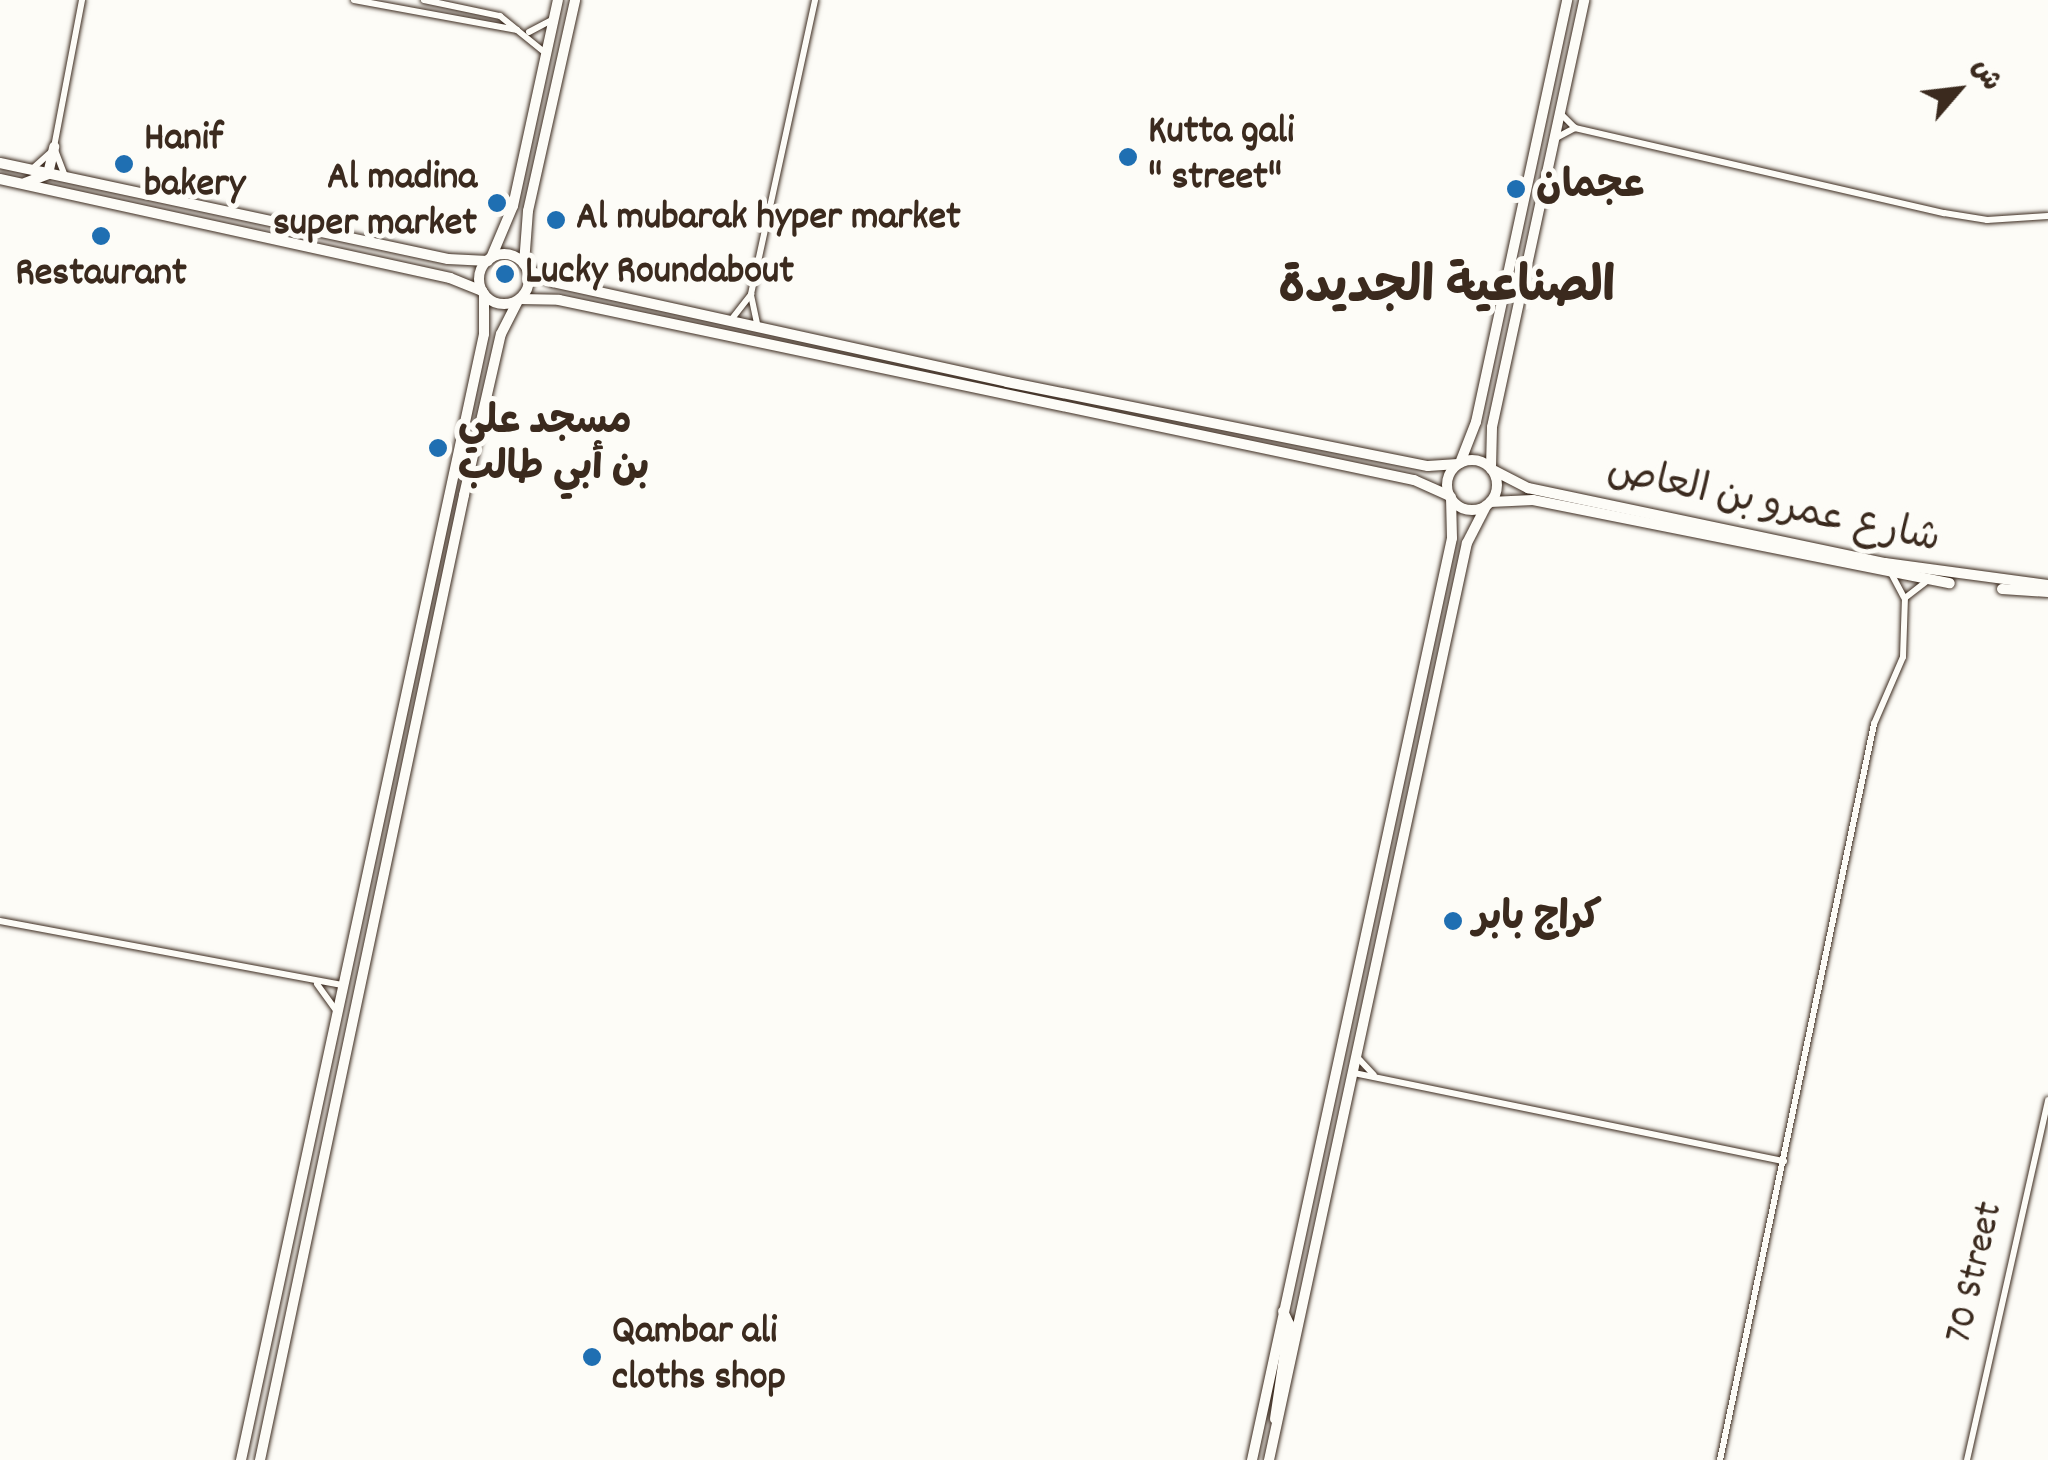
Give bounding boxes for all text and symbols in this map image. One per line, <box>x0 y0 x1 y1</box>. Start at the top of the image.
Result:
north arrow <box>1908 40 2008 140</box>
text: ش <box>1960 53 2009 99</box>
place label: Kutta gali " street" <box>1148 110 1294 204</box>
place label: Hanif bakery <box>144 117 245 211</box>
marker: Kutta gali " street" <box>1117 146 1139 168</box>
marker: Hanif bakery <box>113 153 135 175</box>
place label: Al madina super market <box>273 156 477 250</box>
place label: عجمان <box>1536 165 1644 213</box>
marker: عجمان <box>1505 178 1527 200</box>
marker: Al madina super market <box>486 192 508 214</box>
place label: Al mubarak hyper market <box>576 196 961 244</box>
marker: Al mubarak hyper market <box>545 209 567 231</box>
marker: Restaurant <box>90 225 112 247</box>
place label: Lucky Roundabout <box>525 250 794 298</box>
place label: Restaurant <box>15 252 187 300</box>
district label: الصناعية الجديدة <box>1278 261 1616 321</box>
marker: Lucky Roundabout <box>494 263 516 285</box>
place label: مسجد علي بن أبي طالب <box>458 401 649 495</box>
marker: مسجد علي بن أبي طالب <box>427 437 449 459</box>
street label: شارع عمرو بن العاص <box>1602 449 1944 567</box>
place label: كراج بابر <box>1473 897 1602 945</box>
marker: كراج بابر <box>1442 910 1464 932</box>
street label: 70 Street <box>1937 1198 2017 1348</box>
place label: Qambar ali cloths shop <box>612 1310 786 1404</box>
marker: Qambar ali cloths shop <box>581 1346 603 1368</box>

